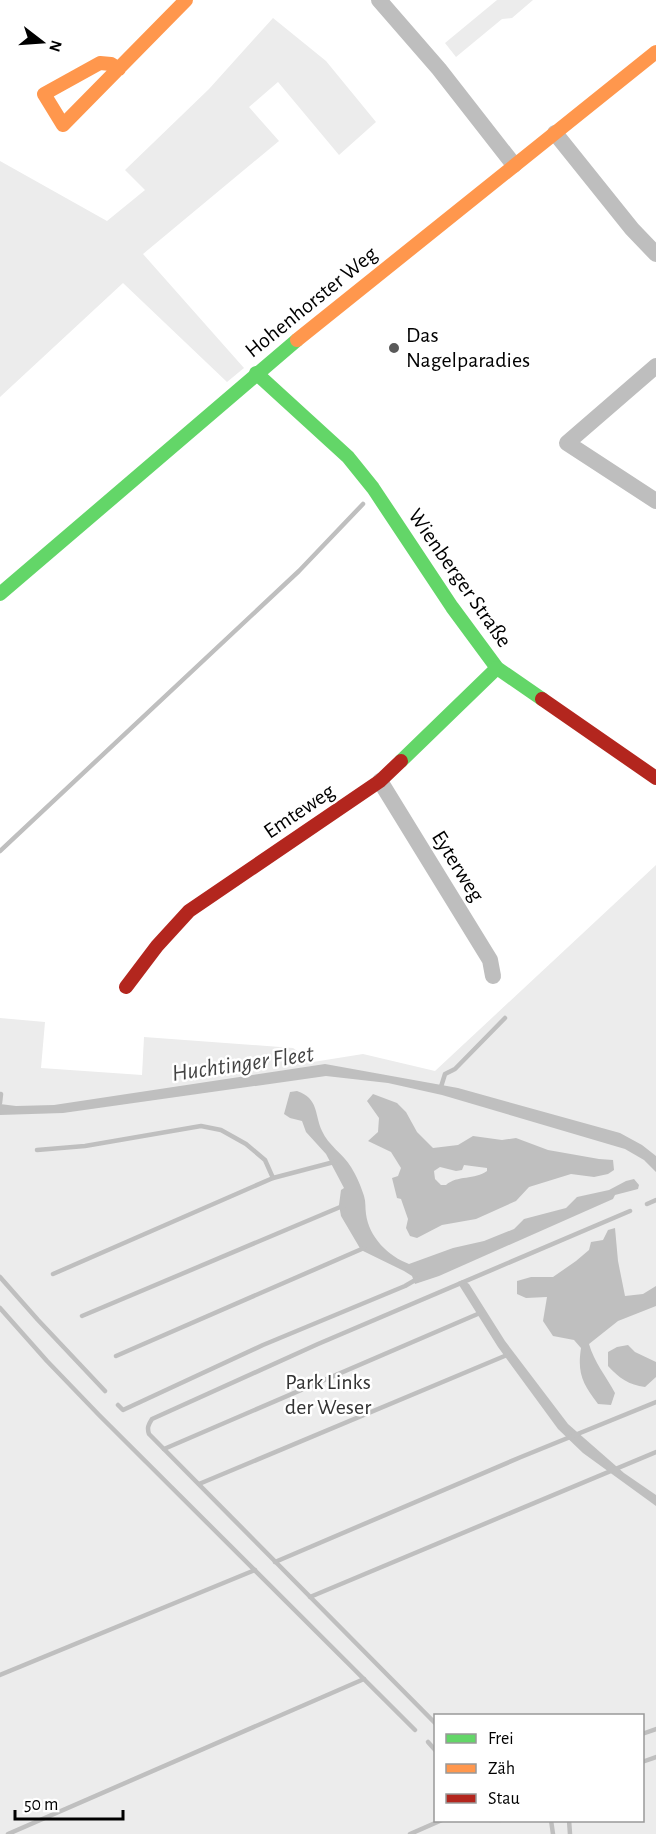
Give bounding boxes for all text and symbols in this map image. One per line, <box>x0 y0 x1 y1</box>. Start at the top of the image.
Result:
north arrow <box>12 12 72 72</box>
text: N <box>46 38 65 54</box>
street label: Hohenhorster Weg <box>241 242 381 362</box>
place label: Das Nagelparadies <box>406 324 530 371</box>
marker: Das Nagelparadies <box>387 341 401 355</box>
street label: Wienberger Straße <box>404 505 516 651</box>
street label: Emteweg <box>260 779 339 842</box>
street label: Eyterweg <box>428 827 488 905</box>
water label: Huchtinger Fleet <box>170 1042 316 1086</box>
park label: Park Links der Weser <box>285 1371 371 1418</box>
legend <box>434 1714 644 1822</box>
text: Frei <box>488 1730 514 1748</box>
text: Zäh <box>488 1760 515 1778</box>
scale bar <box>15 1783 123 1821</box>
text: Stau <box>488 1790 520 1808</box>
text: 50 m <box>24 1796 58 1814</box>

